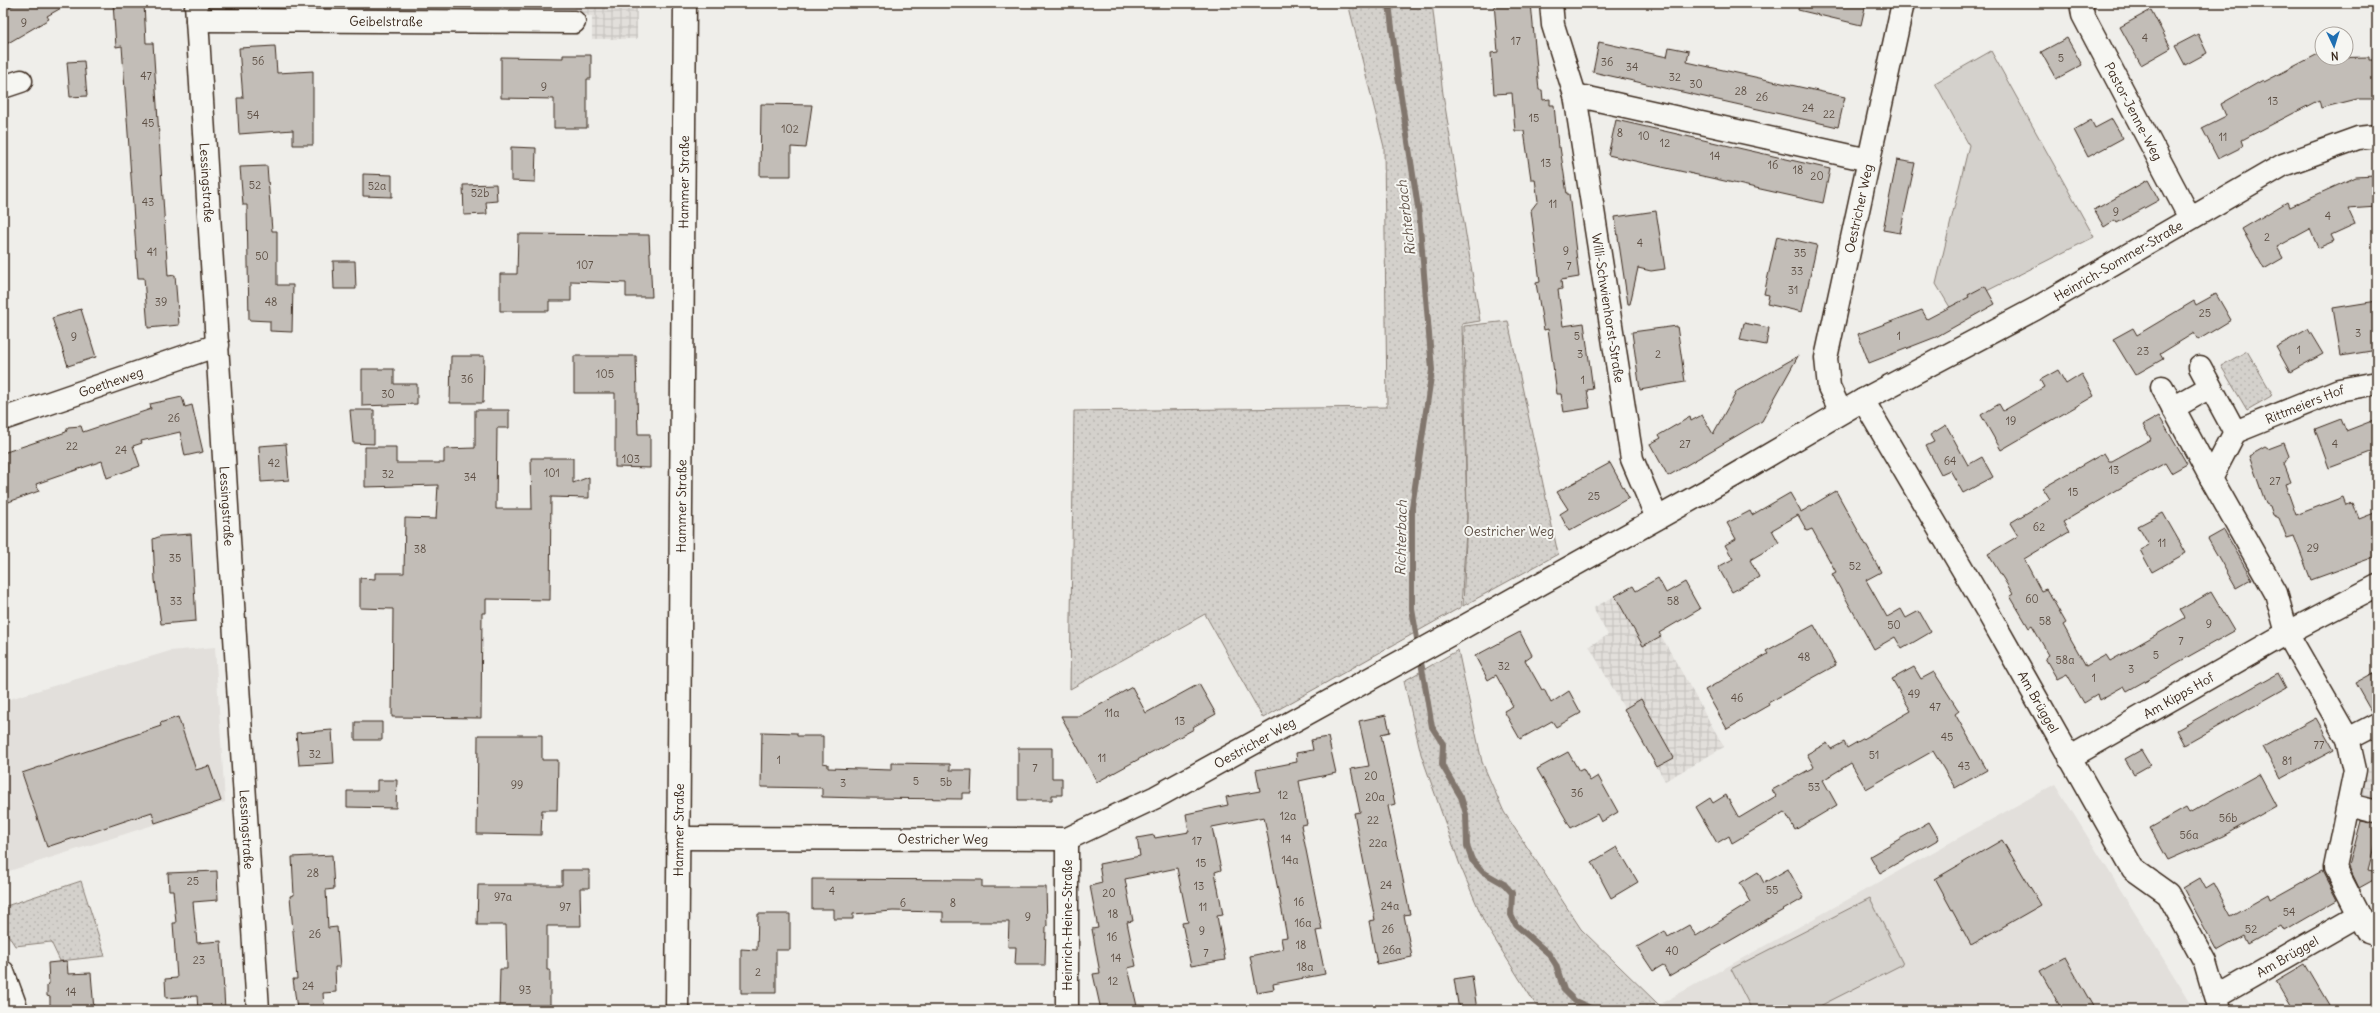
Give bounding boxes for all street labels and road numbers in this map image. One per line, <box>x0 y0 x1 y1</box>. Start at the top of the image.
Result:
street label: Geibelstraße <box>349 13 423 30</box>
street label: Pastor-Jenne-Weg <box>2100 59 2166 164</box>
street label: Hammer Straße <box>675 135 693 229</box>
street label: Lessingstraße <box>196 142 218 223</box>
street label: Oestricher Weg <box>1841 162 1877 255</box>
street label: Heinrich-Sommer-Straße <box>2051 217 2186 305</box>
street label: Willi-Schwienhorst-Straße <box>1588 232 1628 384</box>
street label: Goetheweg <box>76 363 145 401</box>
street label: Rittmeiers Hof <box>2263 381 2346 428</box>
street label: Hammer Straße <box>673 459 690 553</box>
street label: Lessingstraße <box>216 465 237 547</box>
street label: Am Brüggel <box>2014 668 2062 736</box>
street label: Am Kipps Hof <box>2140 668 2217 723</box>
street label: Oestricher Weg <box>1211 714 1299 772</box>
street label: Hammer Straße <box>670 783 688 877</box>
street label: Lessingstraße <box>235 789 257 870</box>
street label: Oestricher Weg <box>898 831 988 848</box>
street label: Heinrich-Heine-Straße <box>1059 859 1076 991</box>
street label: Am Brüggel <box>2253 932 2321 981</box>

